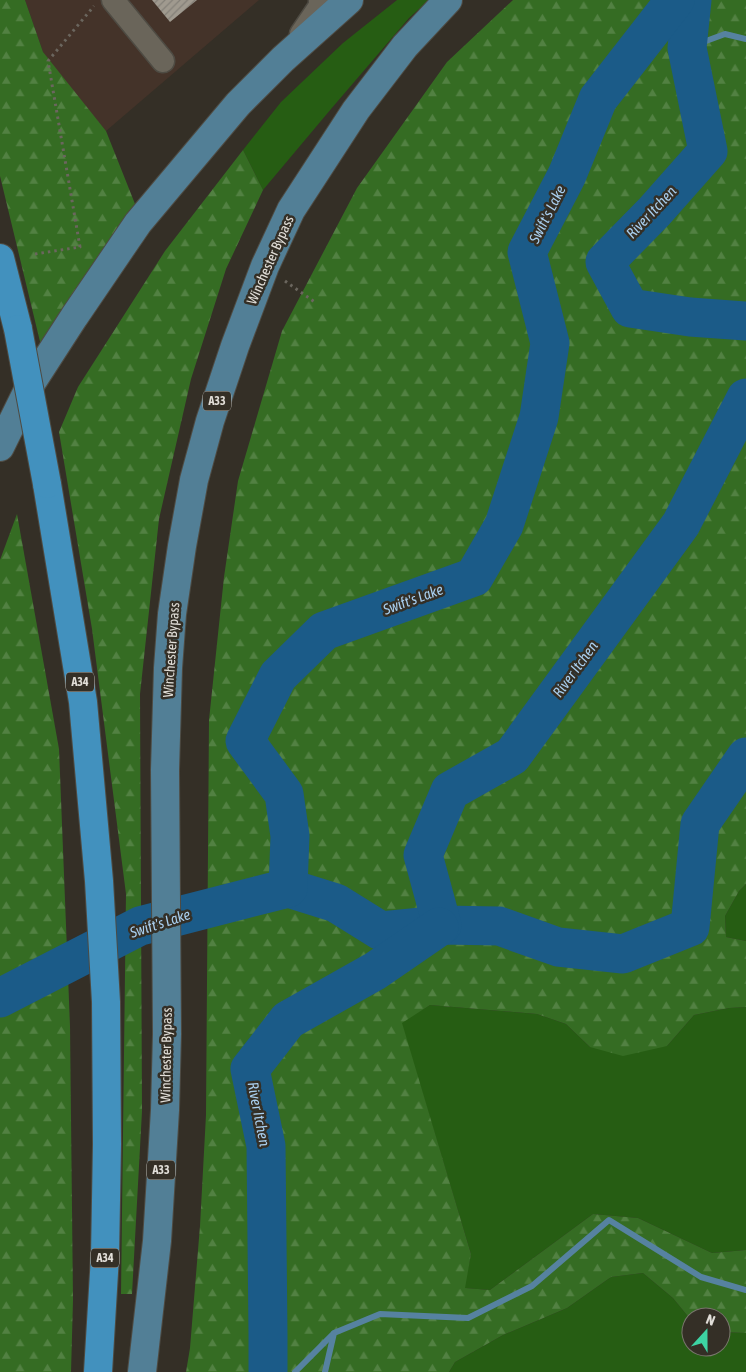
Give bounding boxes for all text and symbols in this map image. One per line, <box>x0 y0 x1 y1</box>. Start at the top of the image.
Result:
water label: Swift's Lake <box>525 182 569 247</box>
water label: River Itchen <box>623 182 679 242</box>
street label: Winchester Bypass <box>243 213 297 307</box>
road number: A33 <box>203 392 231 411</box>
water label: Swift's Lake <box>380 580 446 618</box>
street label: Winchester Bypass <box>160 602 182 698</box>
water label: River Itchen <box>549 638 601 700</box>
road number: A34 <box>66 672 94 692</box>
water label: Swift's Lake <box>127 905 193 941</box>
street label: Winchester Bypass <box>157 1007 175 1103</box>
water label: River Itchen <box>244 1080 274 1148</box>
road number: A33 <box>147 1160 175 1180</box>
road number: A34 <box>91 1248 119 1268</box>
north arrow <box>681 1307 731 1357</box>
text: N <box>704 1311 717 1329</box>

